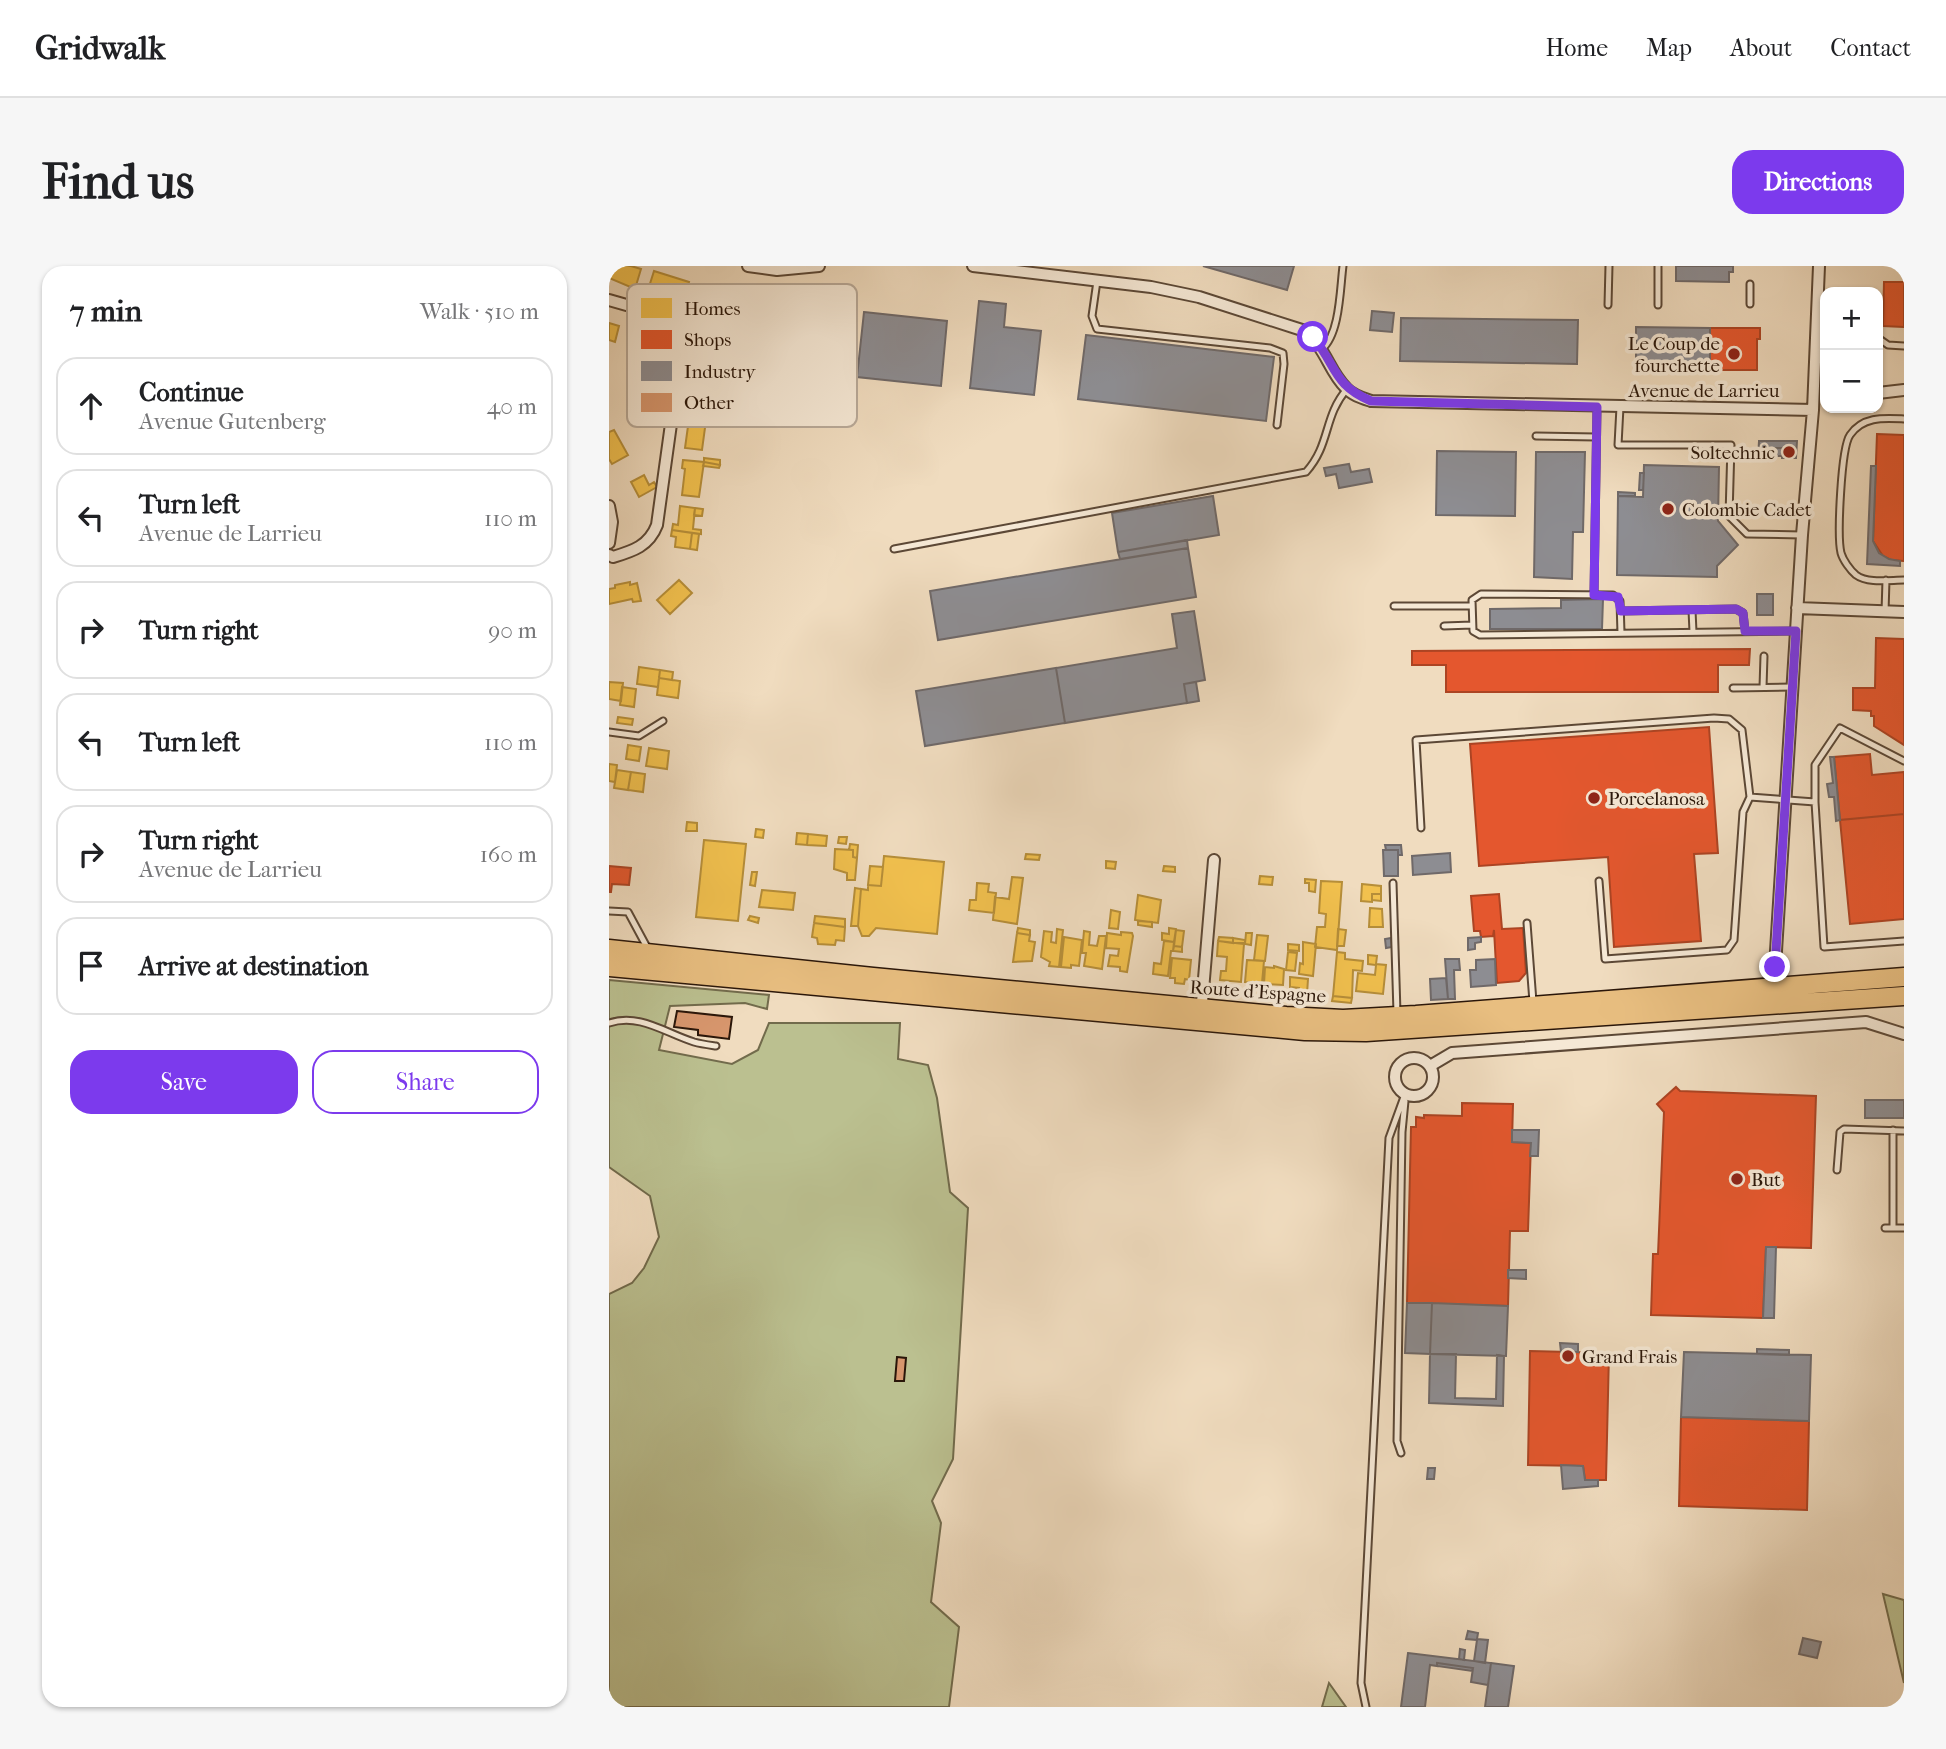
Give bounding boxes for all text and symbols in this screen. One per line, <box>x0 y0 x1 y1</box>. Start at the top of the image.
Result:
text: Gridwalk <box>35 29 165 68</box>
text: Home <box>1546 34 1608 62</box>
text: Map <box>1646 34 1692 62</box>
text: About <box>1730 34 1792 62</box>
text: Contact <box>1830 34 1911 62</box>
button: Directions <box>1732 150 1904 214</box>
text: Find us <box>42 153 194 211</box>
legend <box>627 284 857 427</box>
map controls <box>1820 287 1883 413</box>
button: + <box>1820 287 1883 350</box>
text: 7 min <box>70 294 142 329</box>
text: Walk · 510 m <box>420 298 539 325</box>
text: Homes <box>684 298 740 320</box>
route start <box>1297 321 1328 352</box>
text: Shops <box>684 329 731 351</box>
place label: Le Coup de fourchette <box>1628 333 1720 377</box>
marker: Le Coup de fourchette <box>1726 346 1742 362</box>
button: − <box>1820 350 1883 413</box>
text: Industry <box>684 361 756 383</box>
text: Continue <box>139 377 244 408</box>
street label: Avenue de Larrieu <box>1627 380 1780 402</box>
icon: ahead <box>72 387 110 425</box>
text: Other <box>684 392 735 414</box>
text: 40 m <box>487 393 537 420</box>
text: Avenue Gutenberg <box>139 408 326 435</box>
place label: Soltechnic <box>1691 442 1775 464</box>
marker: Soltechnic <box>1781 444 1797 460</box>
text: Turn left <box>139 489 240 520</box>
icon: left <box>72 499 110 537</box>
place label: Colombie Cadet <box>1682 499 1812 521</box>
marker: Colombie Cadet <box>1660 501 1676 517</box>
text: 110 m <box>484 505 537 532</box>
text: Avenue de Larrieu <box>139 520 322 547</box>
icon: right <box>72 611 110 649</box>
text: Turn right <box>139 615 259 646</box>
text: 90 m <box>488 617 537 644</box>
icon: left <box>72 723 110 761</box>
text: Turn left <box>139 727 240 758</box>
text: 110 m <box>484 729 537 756</box>
place label: Porcelanosa <box>1608 788 1705 810</box>
marker: Porcelanosa <box>1586 790 1602 806</box>
text: Turn right <box>139 825 259 856</box>
icon: right <box>72 835 110 873</box>
text: 160 m <box>480 841 537 868</box>
text: Avenue de Larrieu <box>139 856 322 883</box>
icon: arrive <box>72 947 110 985</box>
text: Arrive at destination <box>139 951 369 982</box>
route end <box>1759 951 1790 982</box>
street label: Route d'Espagne <box>1189 976 1327 1008</box>
button: Save <box>70 1050 298 1114</box>
button: Share <box>312 1050 539 1114</box>
place label: But <box>1751 1169 1781 1191</box>
marker: But <box>1729 1171 1745 1187</box>
place label: Grand Frais <box>1582 1346 1677 1368</box>
marker: Grand Frais <box>1560 1348 1576 1364</box>

